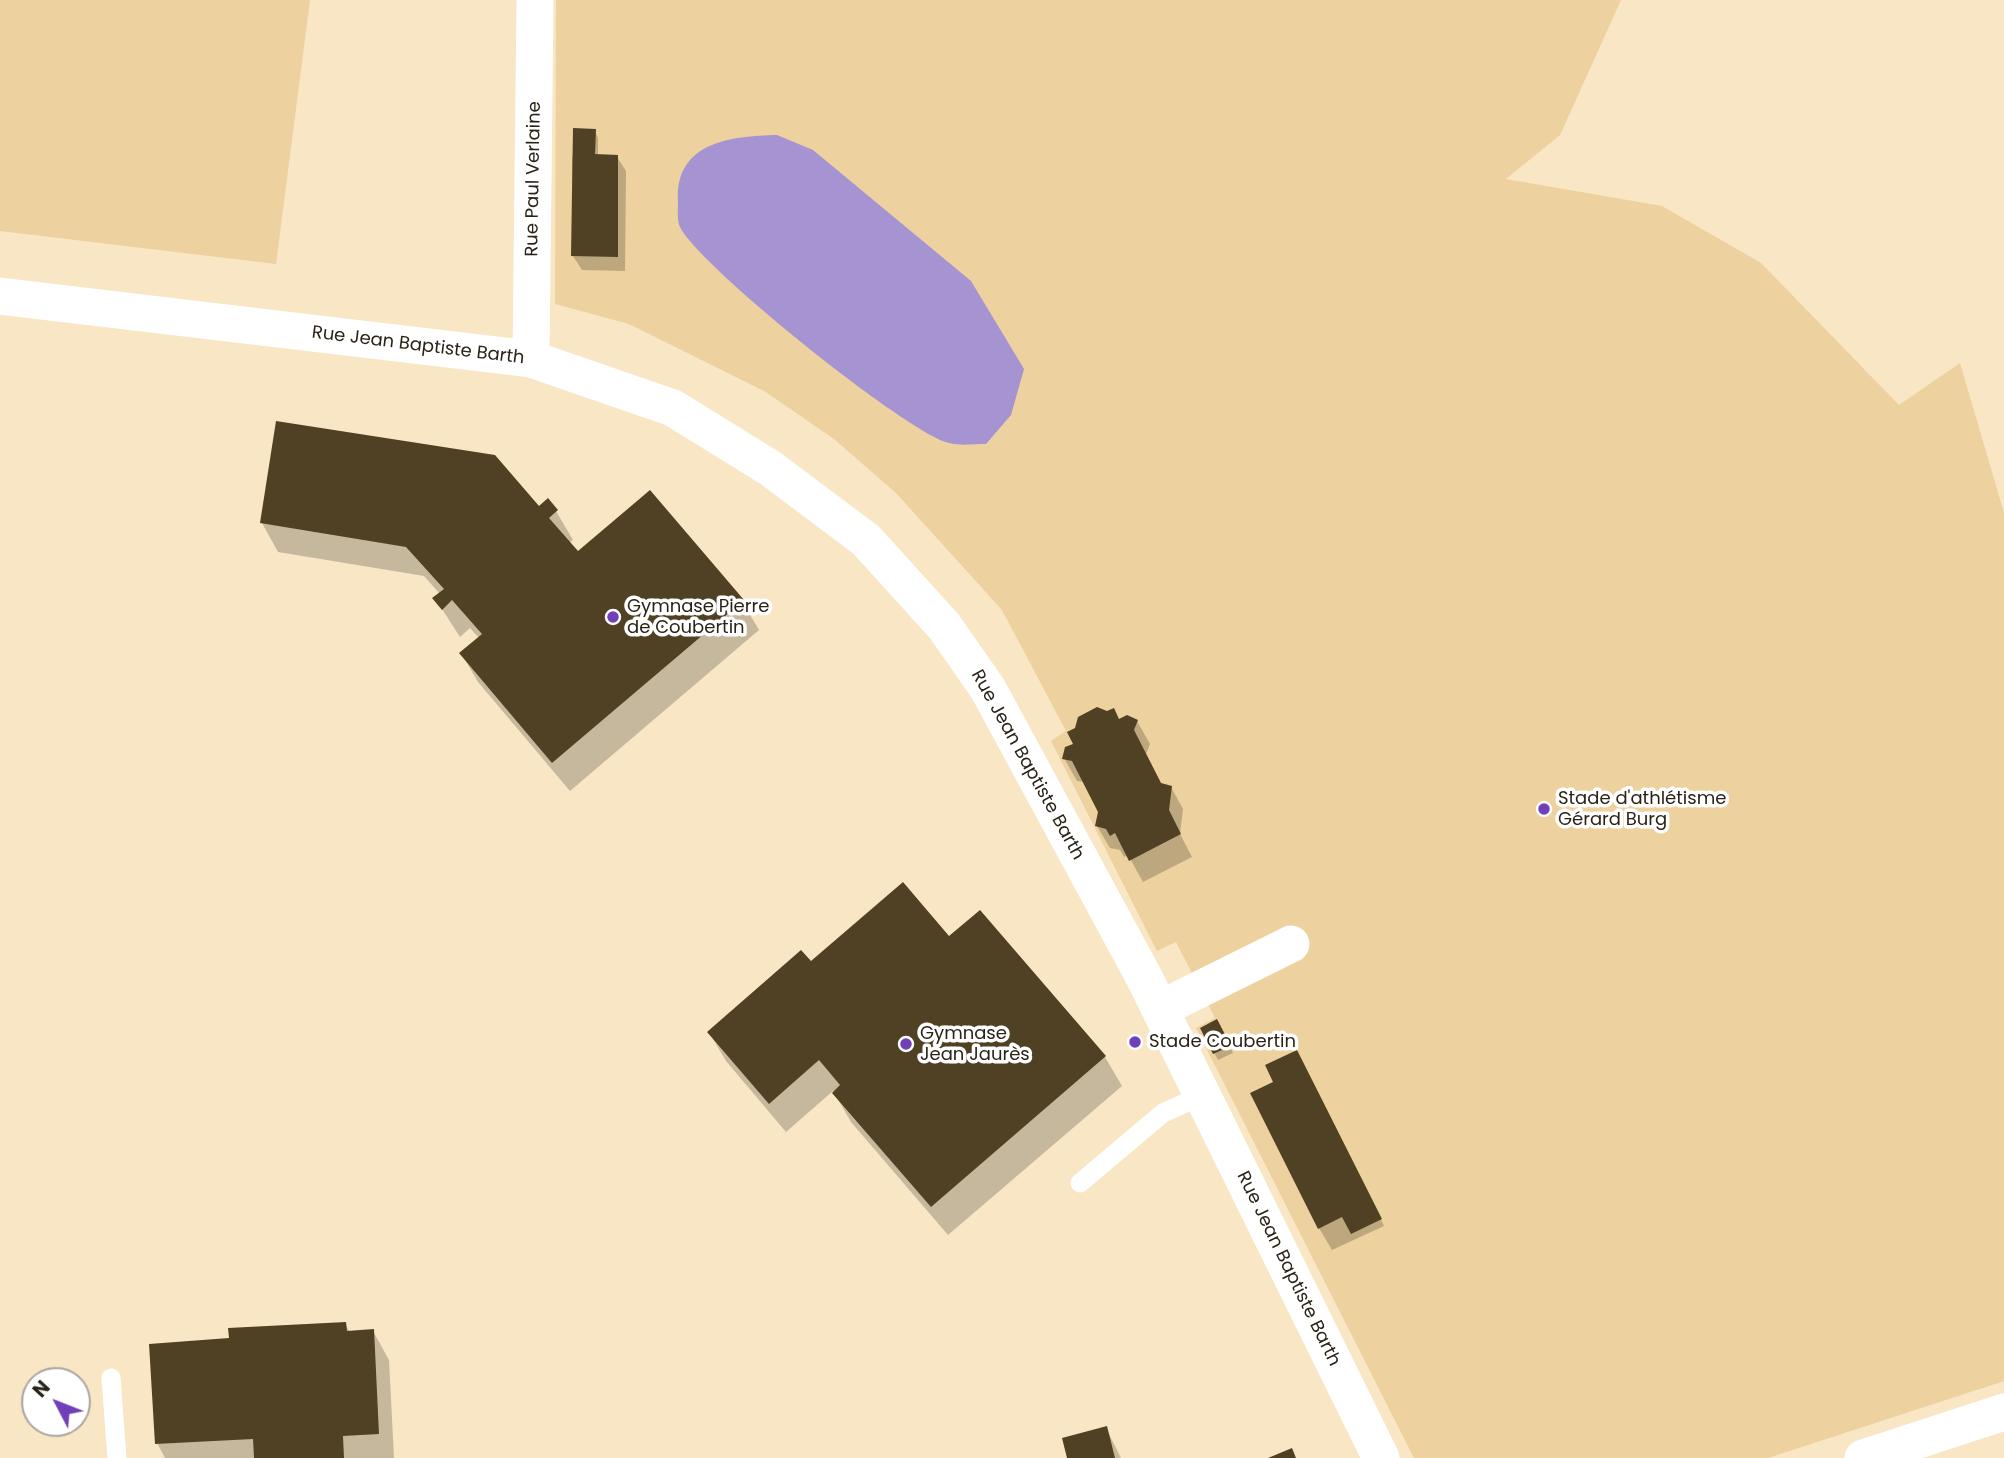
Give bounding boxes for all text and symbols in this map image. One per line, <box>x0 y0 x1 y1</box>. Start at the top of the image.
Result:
street label: Rue Paul Verlaine <box>522 101 546 257</box>
street label: Rue Jean Baptiste Barth <box>311 322 525 370</box>
place label: Gymnase Pierre de Coubertin <box>627 596 769 638</box>
marker: Gymnase Pierre de Coubertin <box>605 609 621 625</box>
street label: Rue Jean Baptiste Barth <box>966 666 1088 864</box>
place label: Stade d'athlétisme Gérard Burg <box>1558 788 1726 830</box>
marker: Stade d'athlétisme Gérard Burg <box>1536 801 1552 817</box>
place label: Gymnase Jean Jaurès <box>920 1023 1030 1066</box>
place label: Stade Coubertin <box>1149 1031 1296 1053</box>
marker: Stade Coubertin <box>1127 1034 1143 1050</box>
marker: Gymnase Jean Jaurès <box>898 1036 914 1052</box>
street label: Rue Jean Baptiste Barth <box>1231 1168 1345 1370</box>
north arrow <box>21 1367 91 1437</box>
text: N <box>27 1375 56 1403</box>

